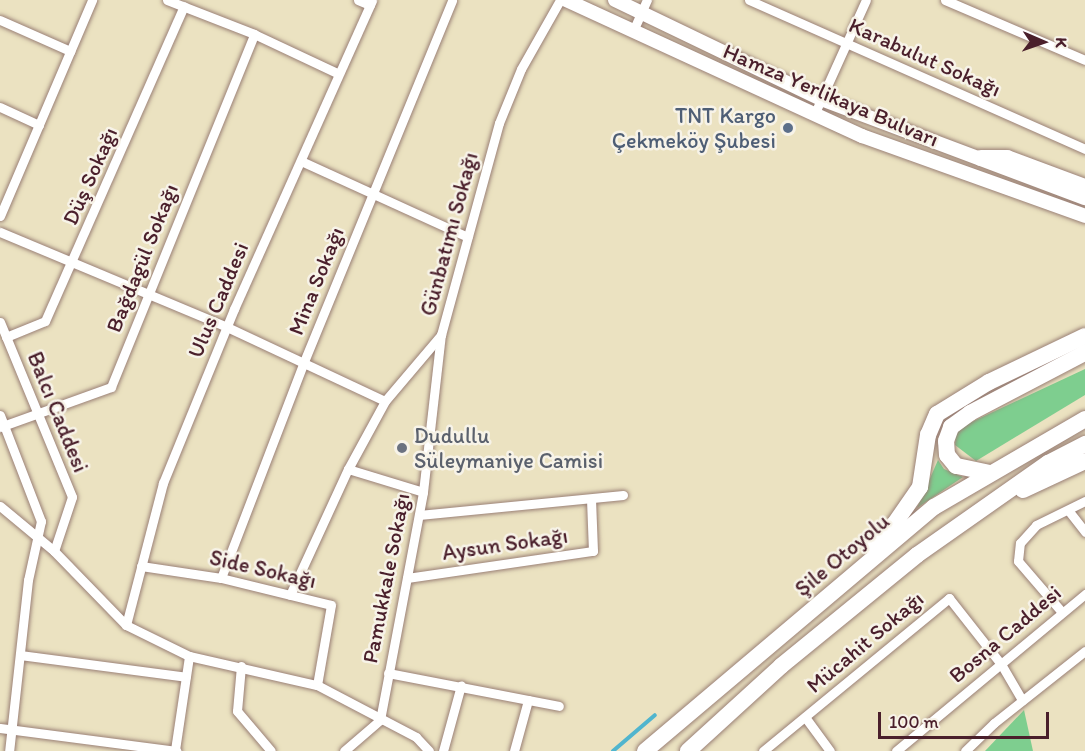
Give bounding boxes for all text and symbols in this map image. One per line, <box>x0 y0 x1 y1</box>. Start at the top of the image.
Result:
street label: Karabulut Sokağı <box>845 12 1005 102</box>
north arrow <box>1013 12 1073 72</box>
text: K <box>1052 37 1071 48</box>
street label: Hamza Yerlikaya Bulvarı <box>719 38 943 152</box>
place label: TNT Kargo Çekmeköy Şubesi <box>612 102 776 154</box>
marker: TNT Kargo Çekmeköy Şubesi <box>781 121 795 135</box>
street label: Düş Sokağı <box>57 123 123 229</box>
street label: Günbatımı Sokağı <box>414 149 484 319</box>
street label: Bağdagül Sokağı <box>100 180 184 336</box>
street label: Mina Sokağı <box>282 223 350 339</box>
street label: Ulus Caddesi <box>182 238 254 362</box>
street label: Balcı Caddesi <box>22 348 94 476</box>
place label: Dudullu Süleymaniye Camisi <box>414 422 604 474</box>
marker: Dudullu Süleymaniye Camisi <box>395 441 409 455</box>
street label: Pamukkale Sokağı <box>357 491 415 665</box>
street label: Şile Otoyolu <box>789 508 895 602</box>
street label: Aysun Sokağı <box>441 522 569 566</box>
street label: Side Sokağı <box>207 544 319 594</box>
street label: Bosna Caddesi <box>944 579 1066 689</box>
street label: Mücahit Sokağı <box>801 586 929 698</box>
scale bar <box>881 700 1052 738</box>
text: 100 m <box>889 711 939 733</box>

